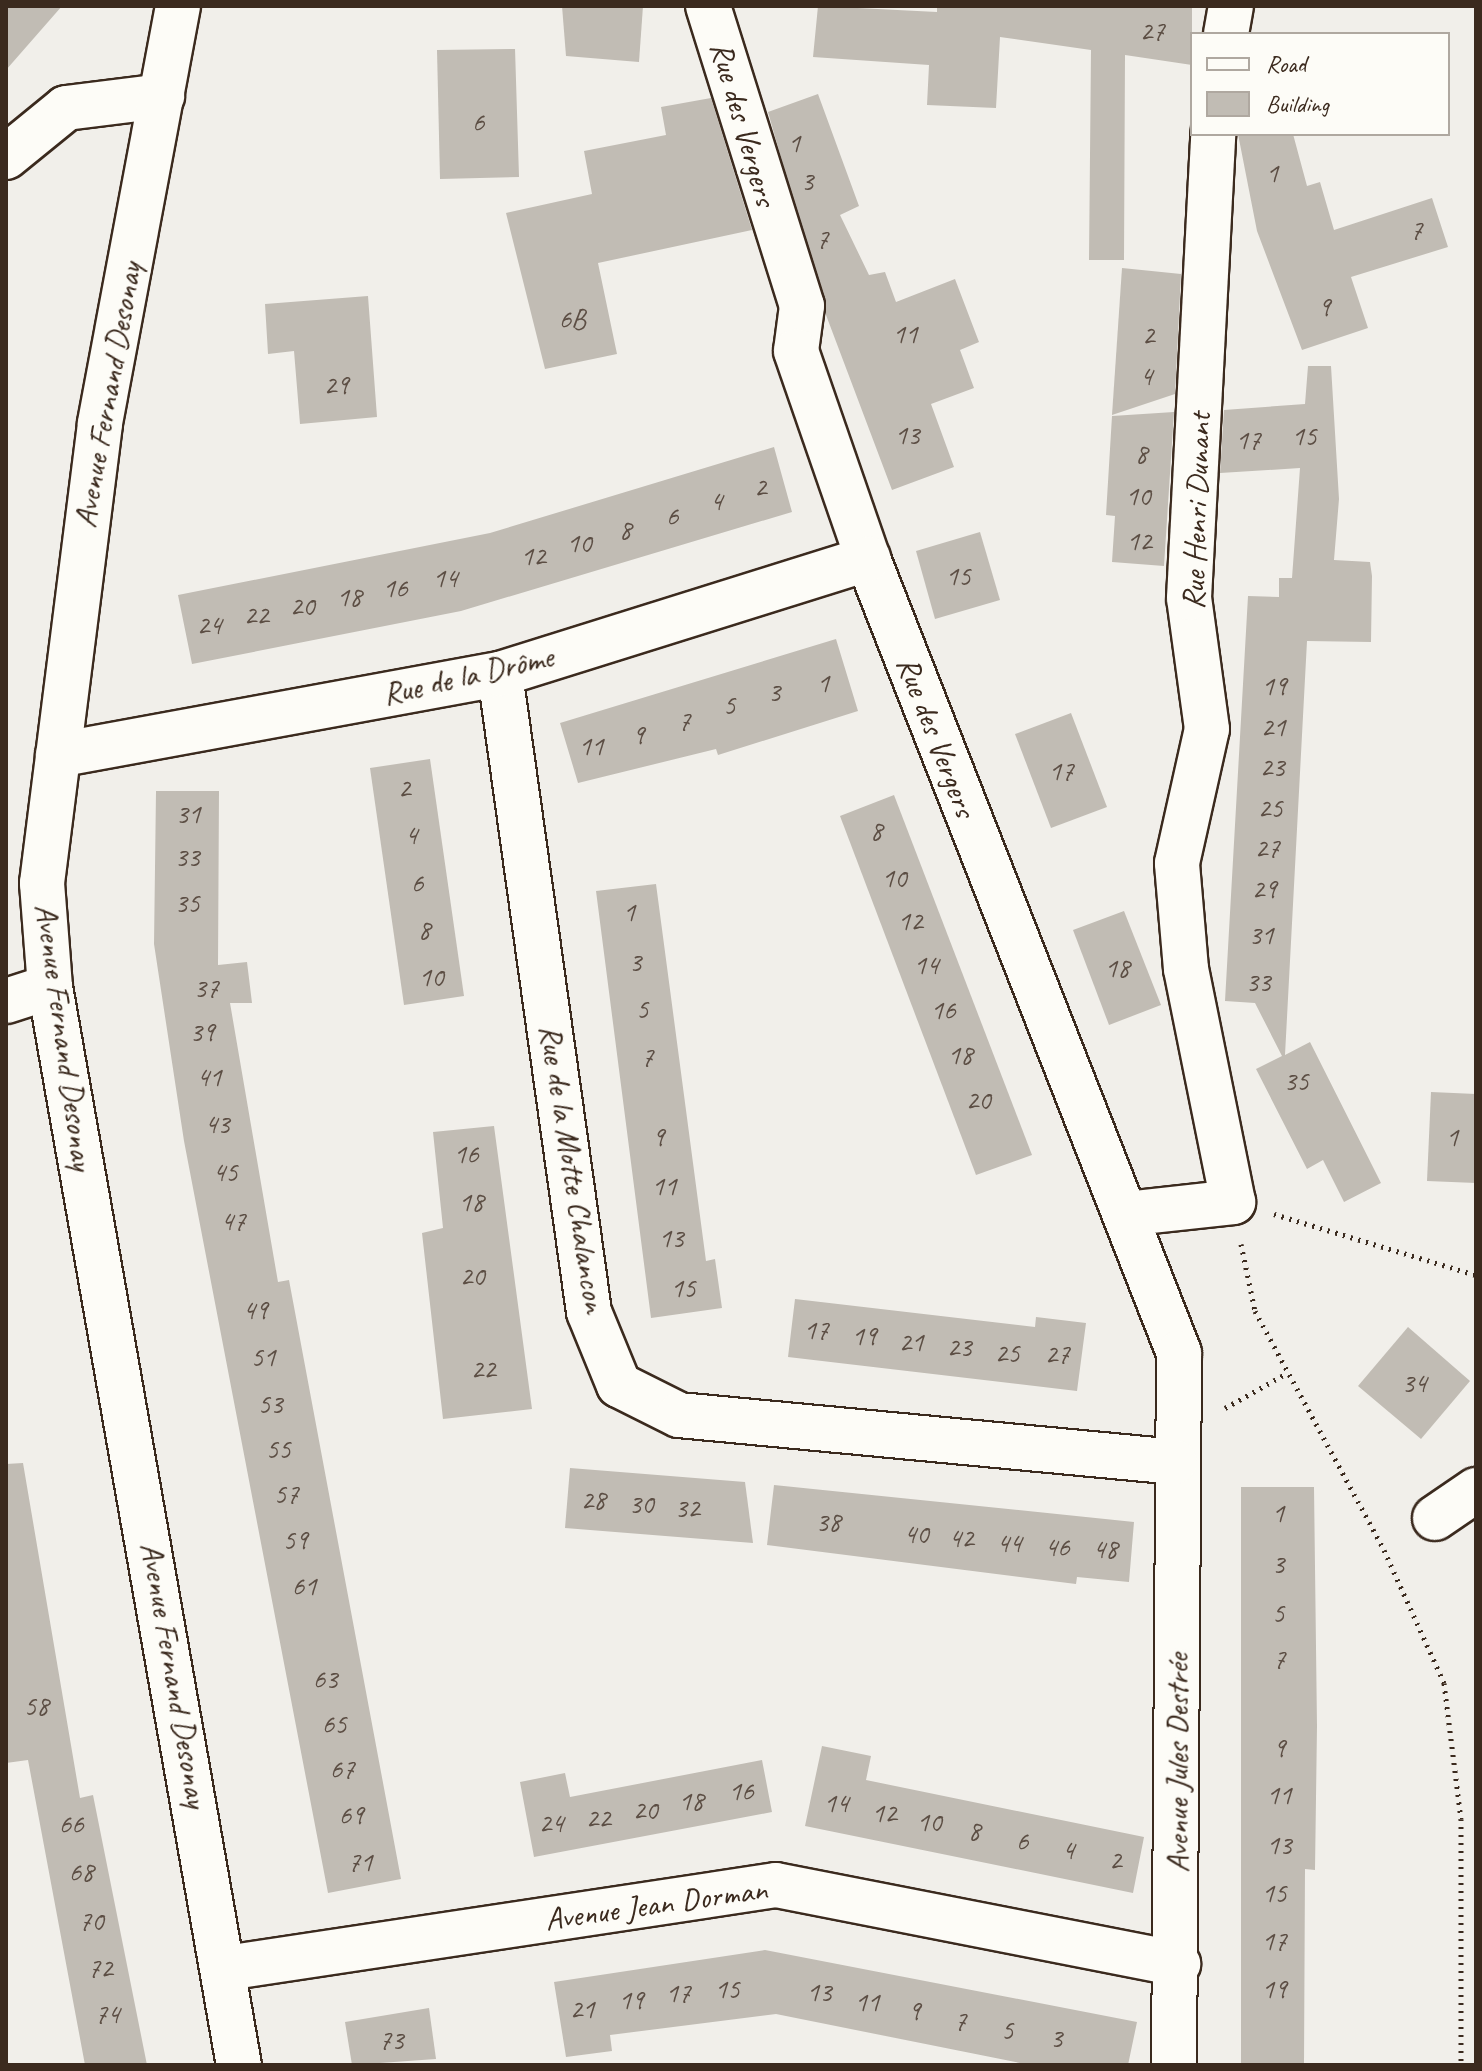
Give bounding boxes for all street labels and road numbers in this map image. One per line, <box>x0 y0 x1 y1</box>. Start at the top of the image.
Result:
street label: Rue des Vergers <box>701 38 785 210</box>
street label: Avenue Fernand Desonay <box>66 259 150 531</box>
street label: Rue Henri Dunant <box>1174 412 1220 610</box>
street label: Rue de la Drôme <box>379 638 557 714</box>
street label: Rue des Vergers <box>888 651 984 823</box>
street label: Avenue Fernand Desonay <box>26 901 102 1173</box>
street label: Rue de la Motte Chalancon <box>530 1022 614 1316</box>
street label: Avenue Fernand Desonay <box>132 1539 216 1811</box>
street label: Avenue Jules Destrée <box>1159 1653 1197 1873</box>
street label: Avenue Jean Dorman <box>542 1870 770 1940</box>

